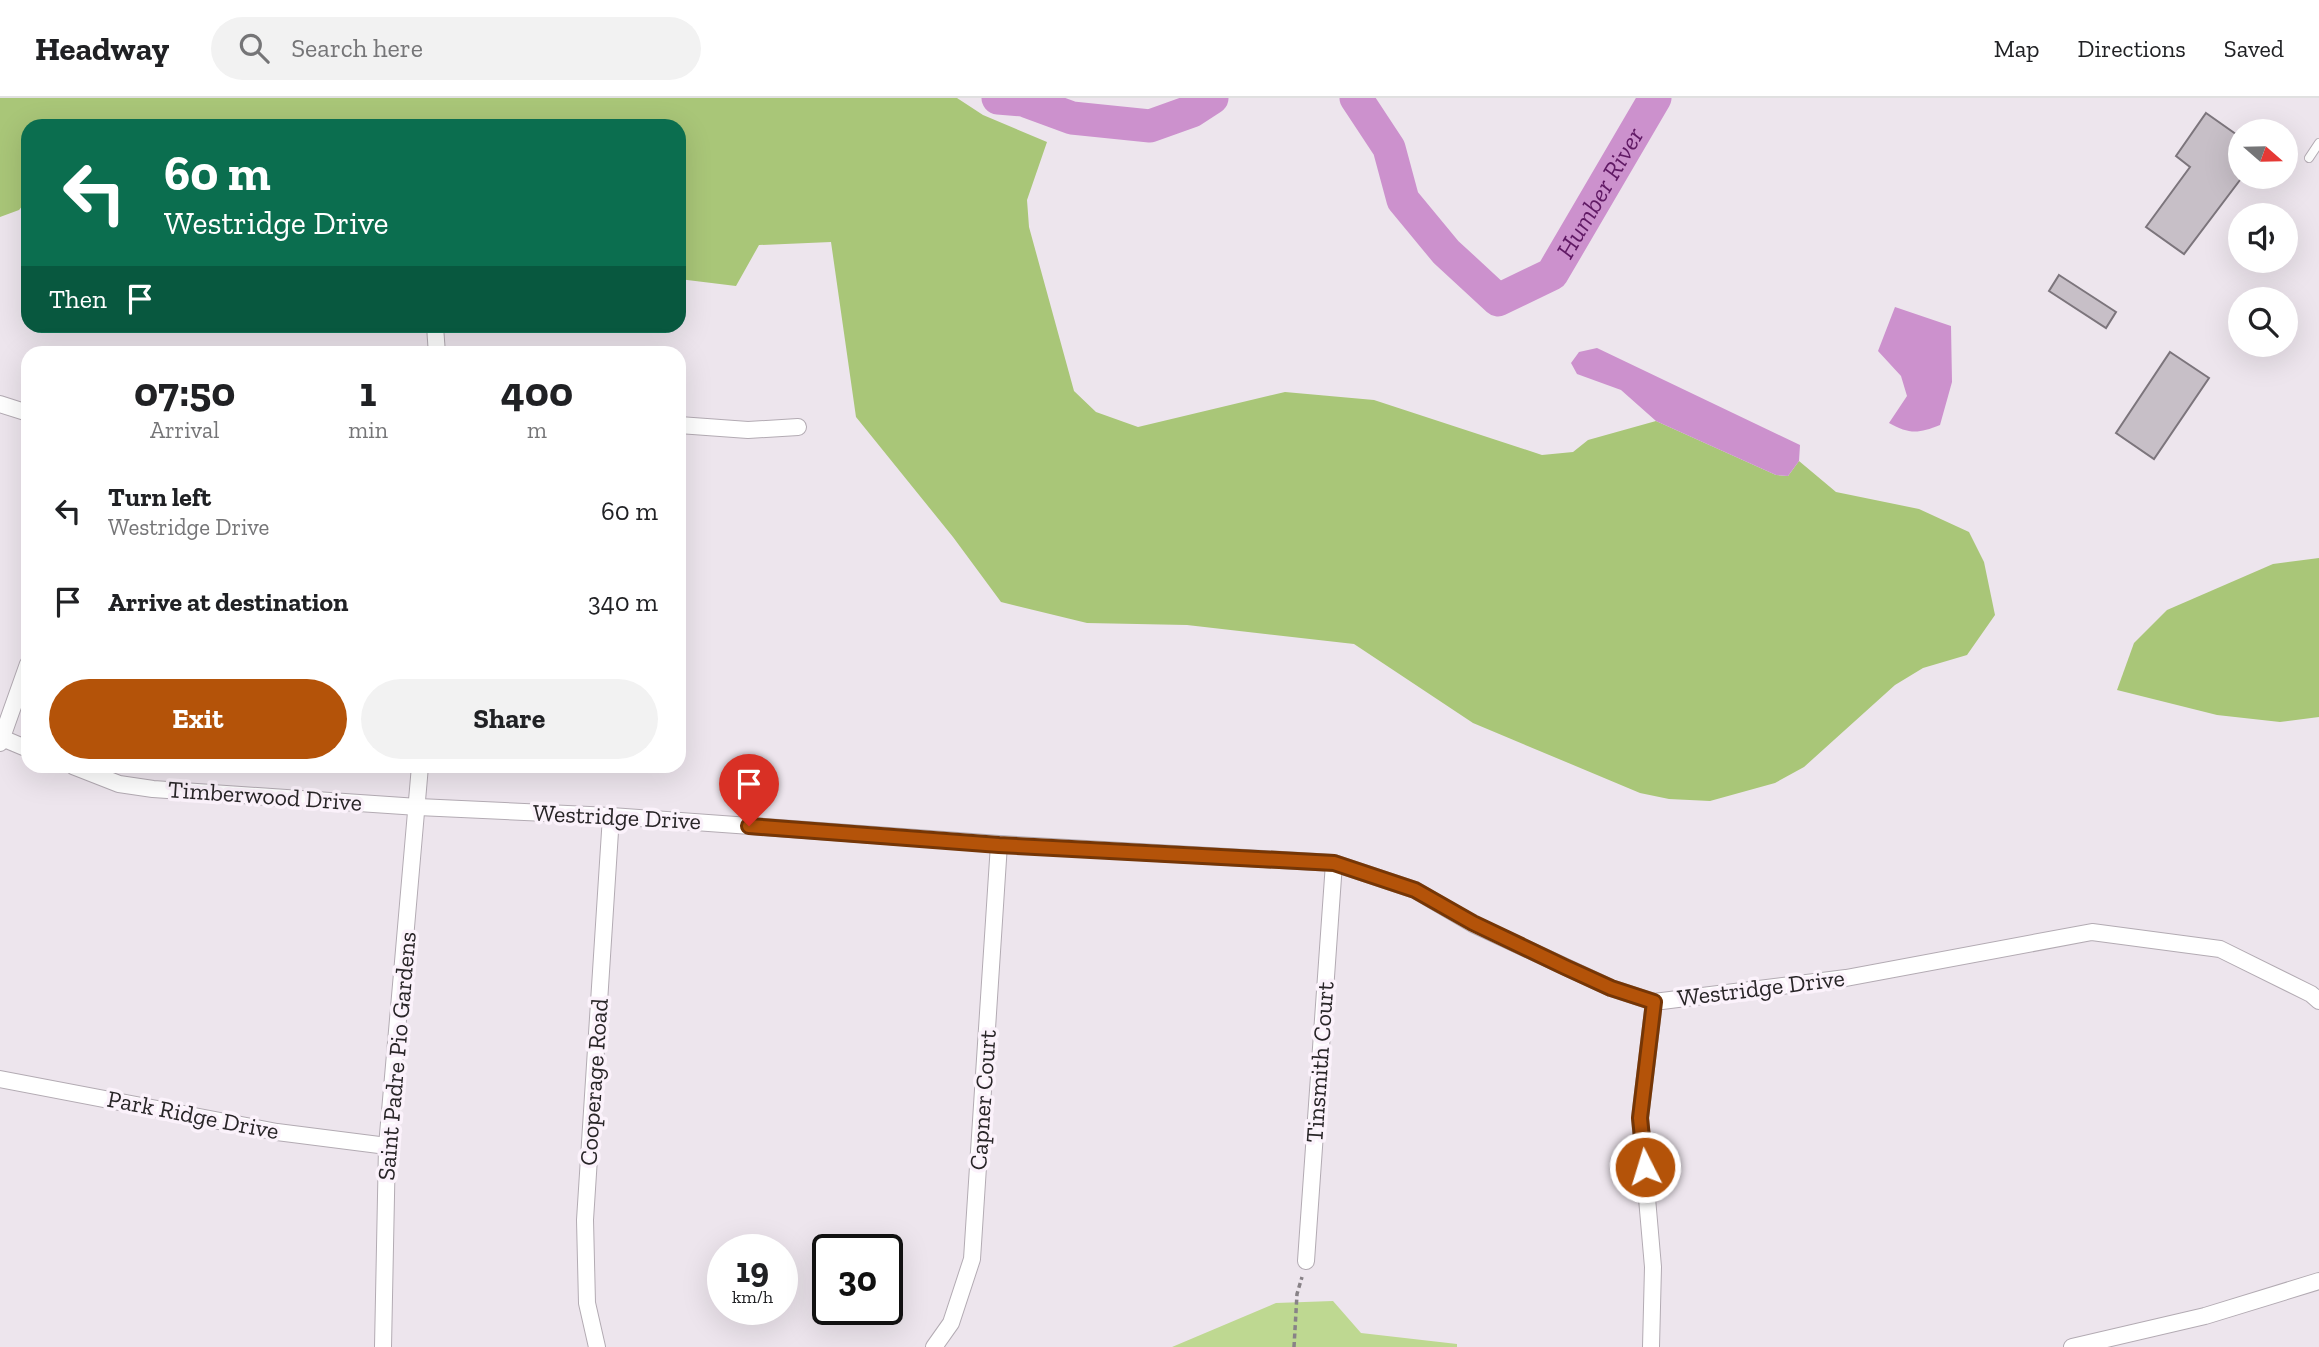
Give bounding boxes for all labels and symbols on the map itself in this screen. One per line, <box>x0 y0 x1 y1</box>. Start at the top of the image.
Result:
north arrow <box>2228 119 2298 189</box>
water label: Humber River <box>1549 122 1650 264</box>
pin <box>719 754 779 826</box>
street label: Timberwood Drive <box>167 774 363 817</box>
street label: Westridge Drive <box>532 798 702 835</box>
street label: Saint Padre Pio Gardens <box>371 930 422 1182</box>
street label: Westridge Drive <box>1676 963 1846 1012</box>
street label: Tinsmith Court <box>1299 981 1340 1143</box>
street label: Cooperage Road <box>573 997 614 1167</box>
street label: Capner Court <box>963 1029 1002 1171</box>
street label: Park Ridge Drive <box>105 1084 281 1145</box>
position arrow <box>1608 1130 1682 1204</box>
speed limit sign: 30 <box>812 1234 903 1325</box>

